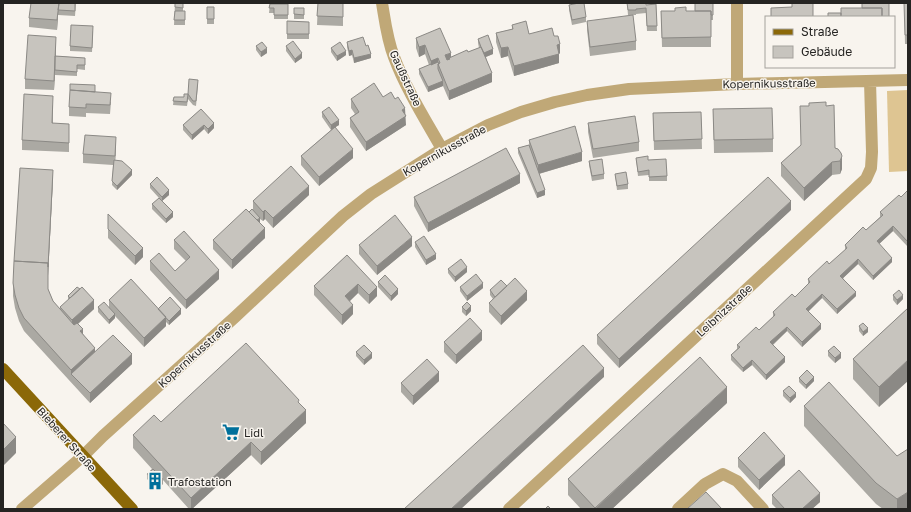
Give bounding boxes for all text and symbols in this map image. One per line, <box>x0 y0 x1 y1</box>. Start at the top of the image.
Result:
legend <box>765 16 895 68</box>
text: Straße <box>801 24 839 39</box>
text: Gebäude <box>801 44 852 59</box>
street label: Gaußstraße <box>387 48 425 108</box>
street label: Kopernikusstraße <box>722 76 816 90</box>
street label: Kopernikusstraße <box>400 122 488 178</box>
street label: Leibnizstraße <box>694 281 754 339</box>
street label: Kopernikusstraße <box>155 318 233 390</box>
street label: Bieberer Straße <box>35 404 99 474</box>
supermarket icon: Lidl <box>221 422 241 442</box>
place label: Lidl <box>244 426 264 439</box>
building icon: Trafostation <box>145 471 165 491</box>
place label: Trafostation <box>168 475 232 488</box>

